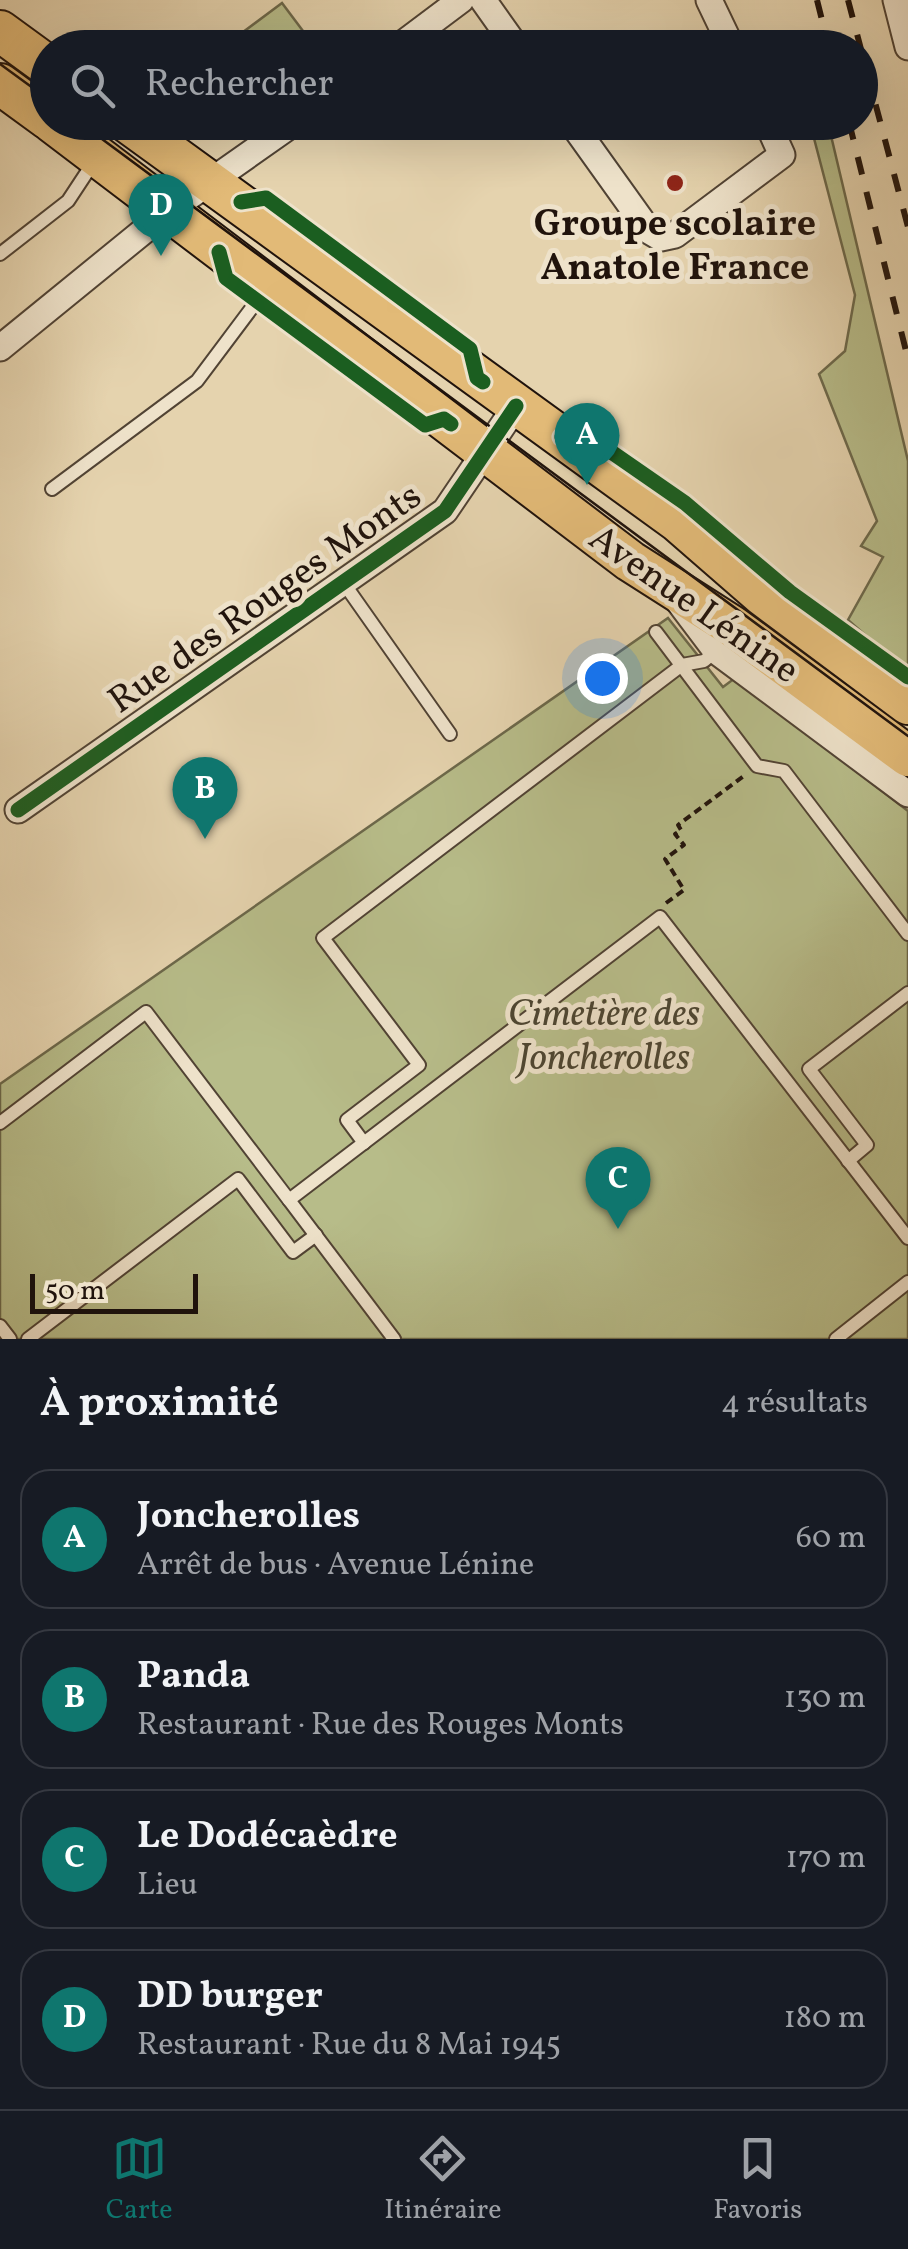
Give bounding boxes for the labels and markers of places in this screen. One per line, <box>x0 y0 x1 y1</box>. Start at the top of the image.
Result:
marker: Groupe scolaire Anatole France <box>664 172 686 194</box>
pin: D <box>128 174 194 256</box>
place label: Groupe scolaire Anatole France <box>534 199 816 296</box>
pin: A <box>554 402 620 485</box>
pin: B <box>172 756 238 839</box>
pin: C <box>586 1146 650 1229</box>

